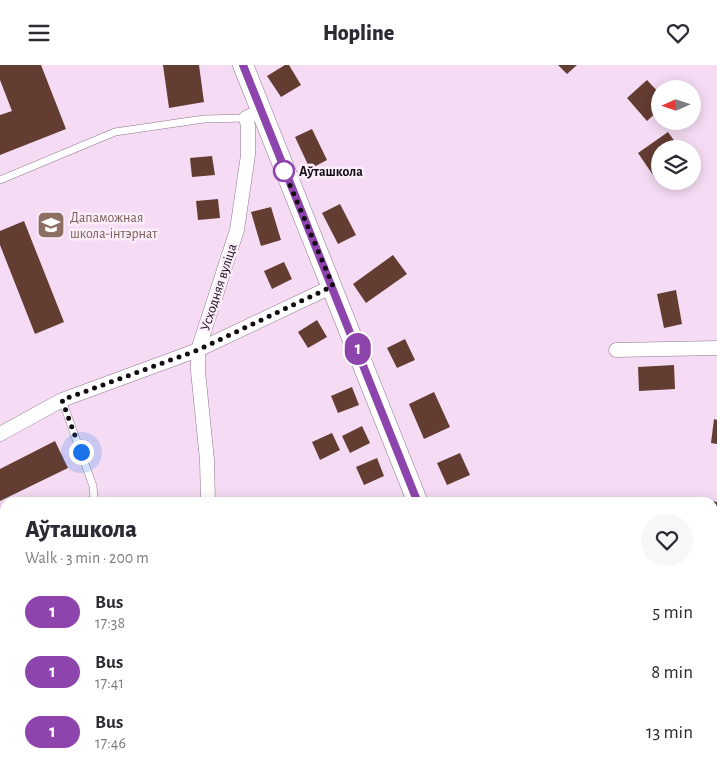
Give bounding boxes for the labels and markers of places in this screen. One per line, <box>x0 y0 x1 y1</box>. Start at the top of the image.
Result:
marker: Аўташкола <box>273 160 295 182</box>
place label: Аўташкола <box>299 165 363 179</box>
school or university icon: Дапаможная школа-інтэрнат <box>36 210 66 240</box>
place label: Дапаможная школа-інтэрнат <box>70 211 158 241</box>

